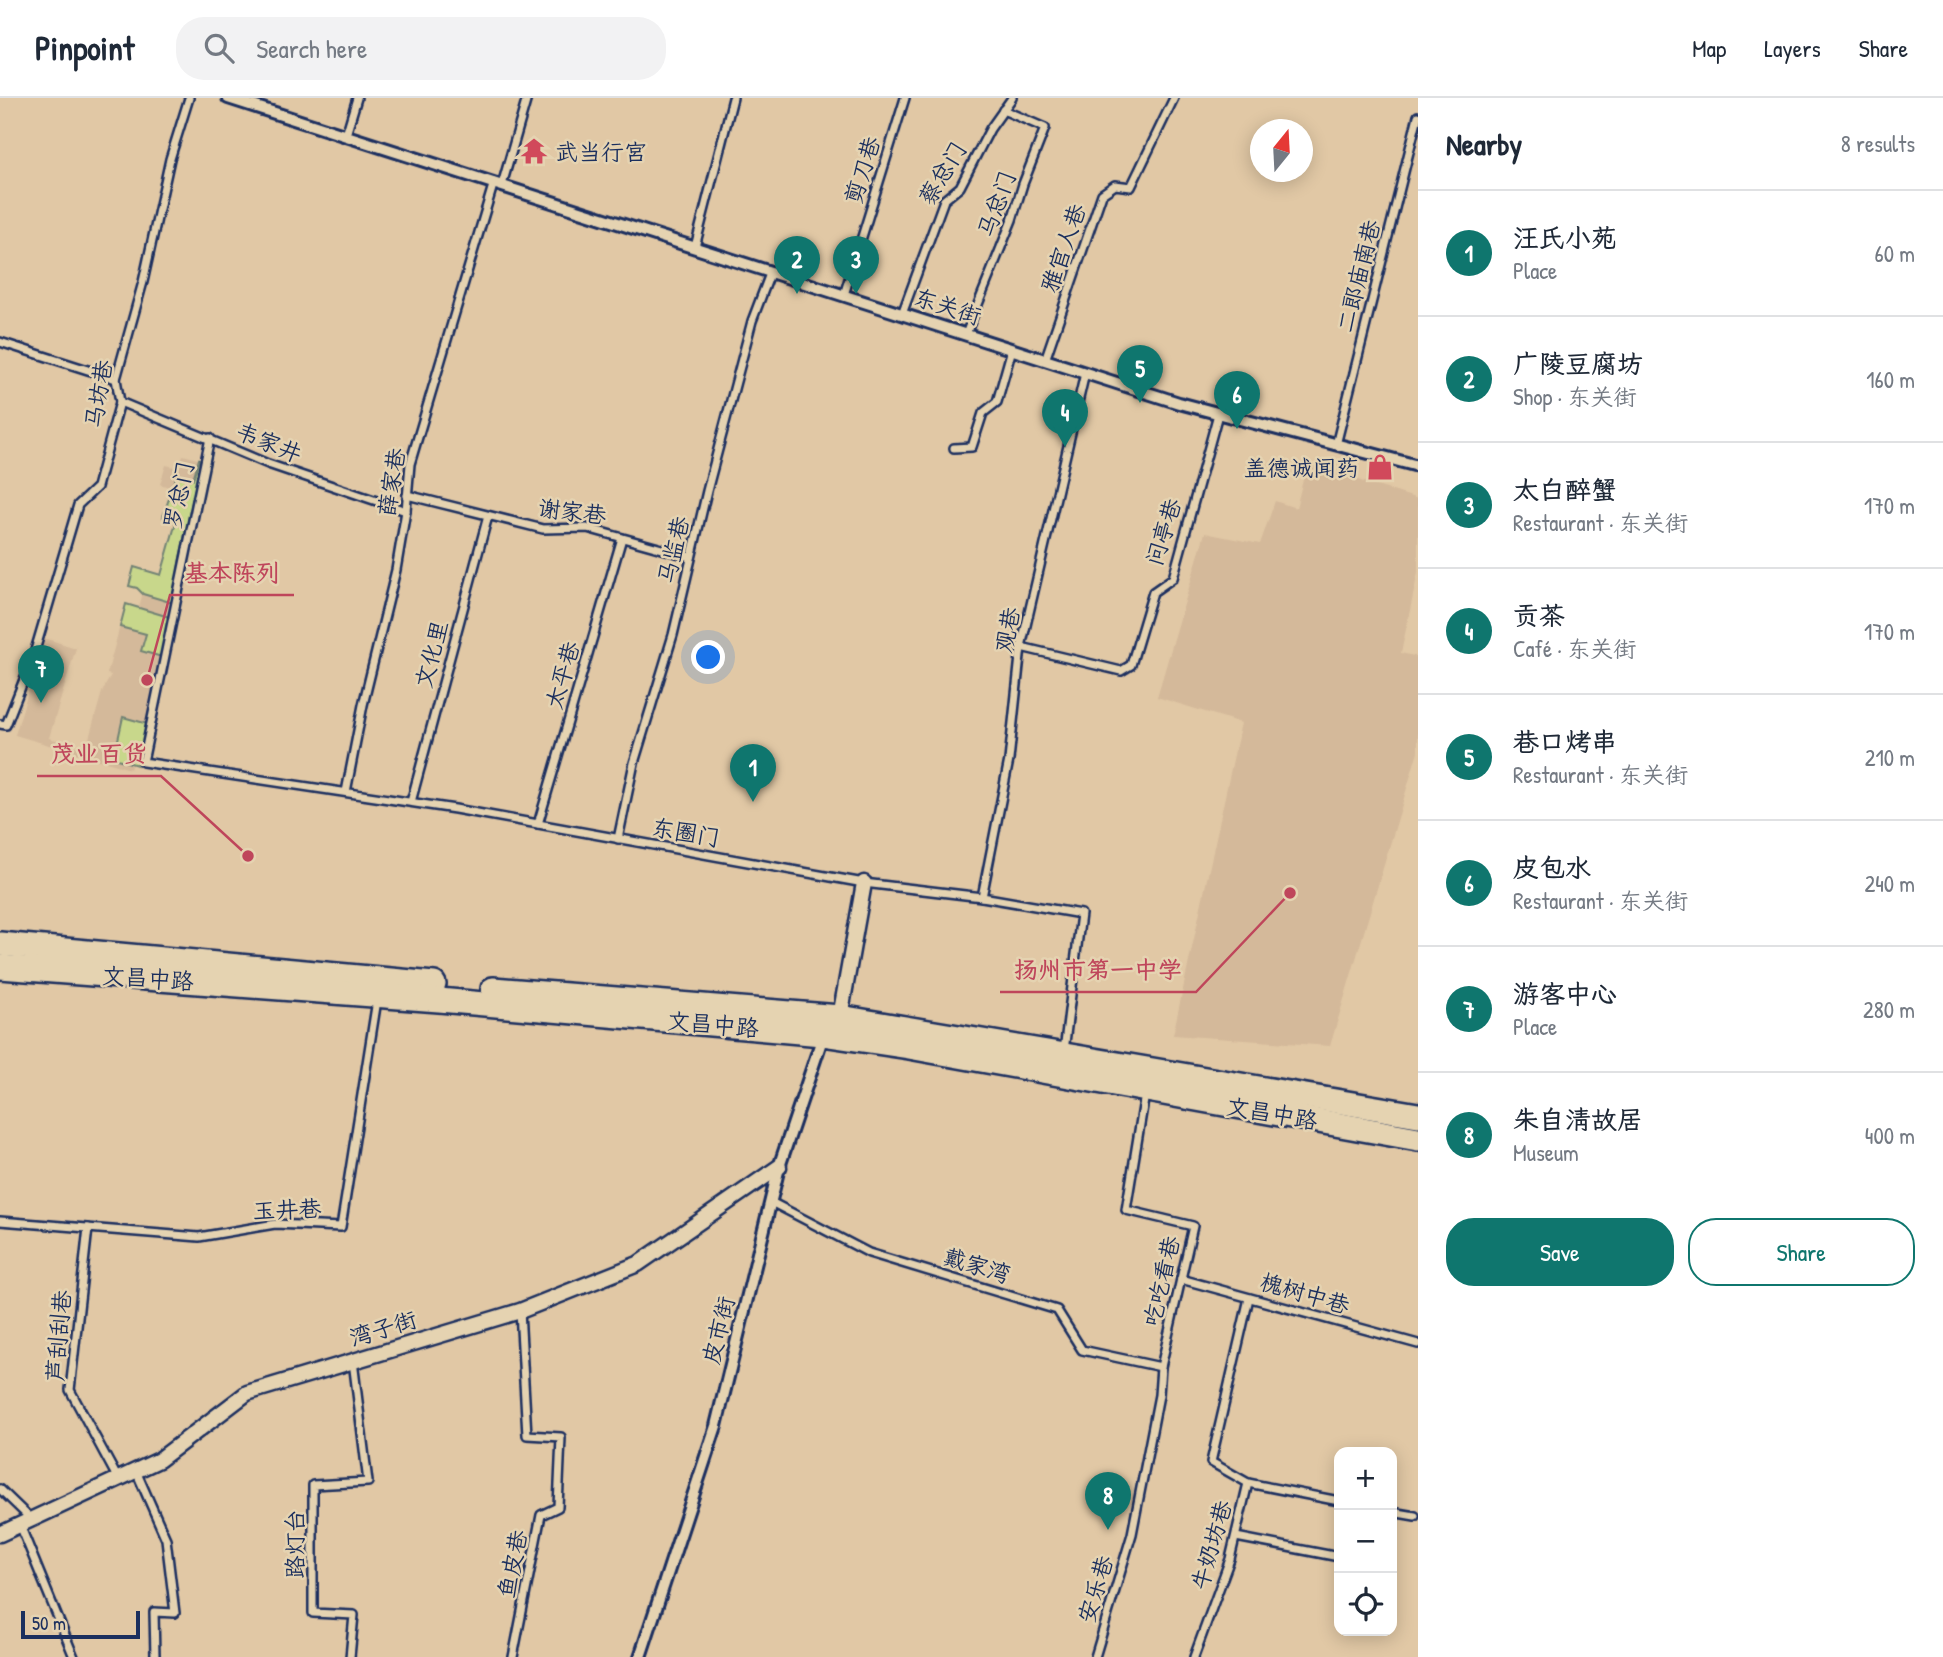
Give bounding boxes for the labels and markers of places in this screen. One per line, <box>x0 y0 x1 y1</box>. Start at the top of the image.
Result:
temple icon: 武当行宫 <box>519 136 549 166</box>
place label: 武当行宫 <box>555 136 647 167</box>
pin: 2 <box>774 236 820 294</box>
pin: 3 <box>833 236 879 294</box>
pin: 5 <box>1117 345 1163 403</box>
pin: 6 <box>1214 371 1260 429</box>
pin: 4 <box>1042 389 1088 447</box>
place label: 盖德诚闻药 <box>1244 452 1359 483</box>
shop icon: 盖德诚闻药 <box>1365 452 1395 482</box>
callout: 基本陈列 <box>170 550 294 595</box>
pin: 7 <box>18 645 64 703</box>
callout: 茂业百货 <box>37 731 161 776</box>
pin: 1 <box>730 744 776 802</box>
callout: 扬州市第一中学 <box>1000 947 1196 992</box>
pin: 8 <box>1085 1472 1131 1530</box>

